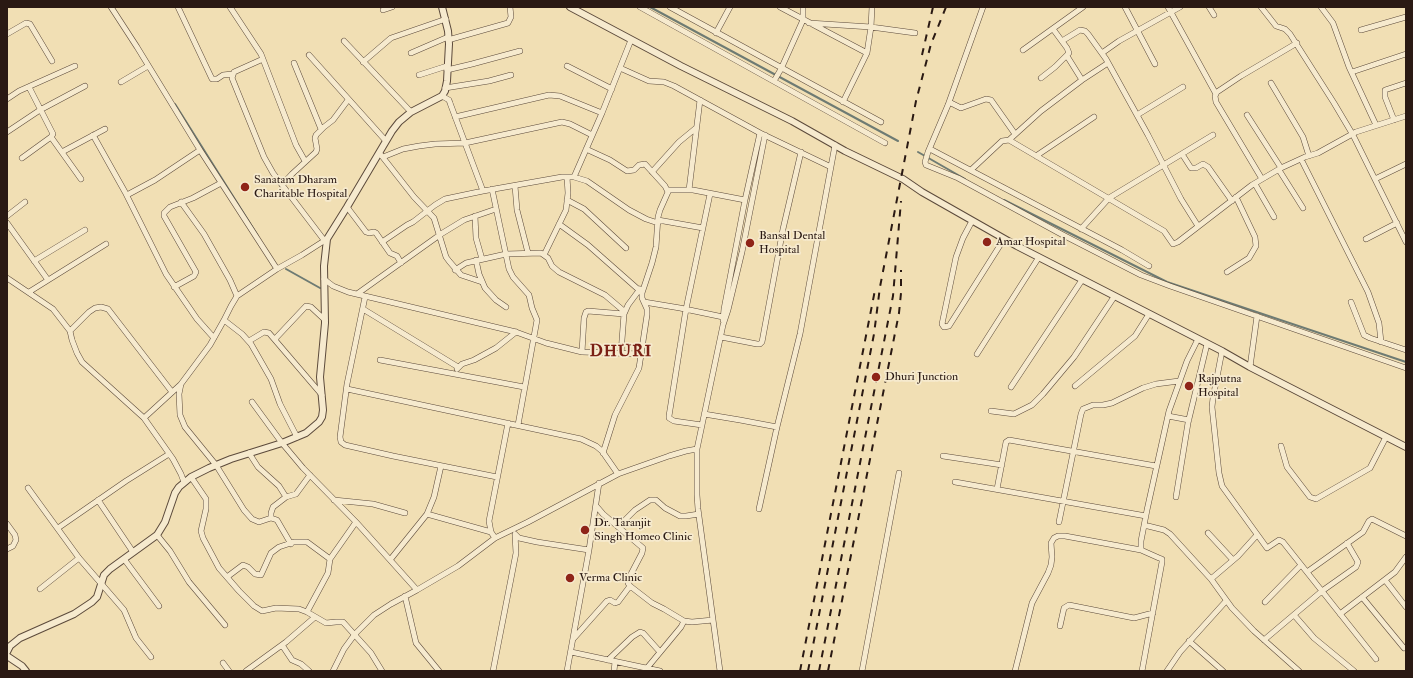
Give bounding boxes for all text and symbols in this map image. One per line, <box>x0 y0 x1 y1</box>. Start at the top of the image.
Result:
place label: Sanatam Dharam Charitable Hospital <box>254 173 347 201</box>
marker: Sanatam Dharam Charitable Hospital <box>239 181 251 193</box>
place label: Bansal Dental Hospital <box>759 229 825 257</box>
place label: Amar Hospital <box>996 235 1065 249</box>
marker: Amar Hospital <box>981 236 993 248</box>
marker: Bansal Dental Hospital <box>744 237 756 249</box>
district label: DHURI <box>590 343 652 363</box>
place label: Dhuri Junction <box>885 370 958 384</box>
marker: Dhuri Junction <box>870 371 882 383</box>
place label: Rajputna Hospital <box>1198 372 1242 400</box>
marker: Rajputna Hospital <box>1183 380 1195 392</box>
place label: Dr. Taranjit Singh Homeo Clinic <box>594 516 692 544</box>
marker: Dr. Taranjit Singh Homeo Clinic <box>579 524 591 536</box>
place label: Verma Clinic <box>579 571 642 585</box>
marker: Verma Clinic <box>564 572 576 584</box>

